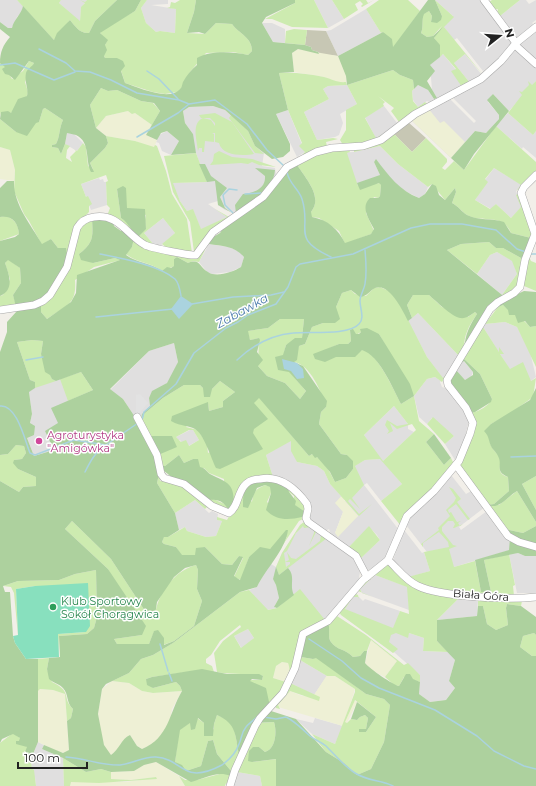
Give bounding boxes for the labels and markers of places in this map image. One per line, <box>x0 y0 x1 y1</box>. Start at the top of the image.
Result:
place label: Agroturystyka "Amigówka" <box>47 428 124 455</box>
marker: Agroturystyka "Amigówka" <box>34 436 44 446</box>
place label: Klub Sportowy Sokół Chorągwica <box>61 594 159 621</box>
marker: Klub Sportowy Sokół Chorągwica <box>48 602 58 612</box>

